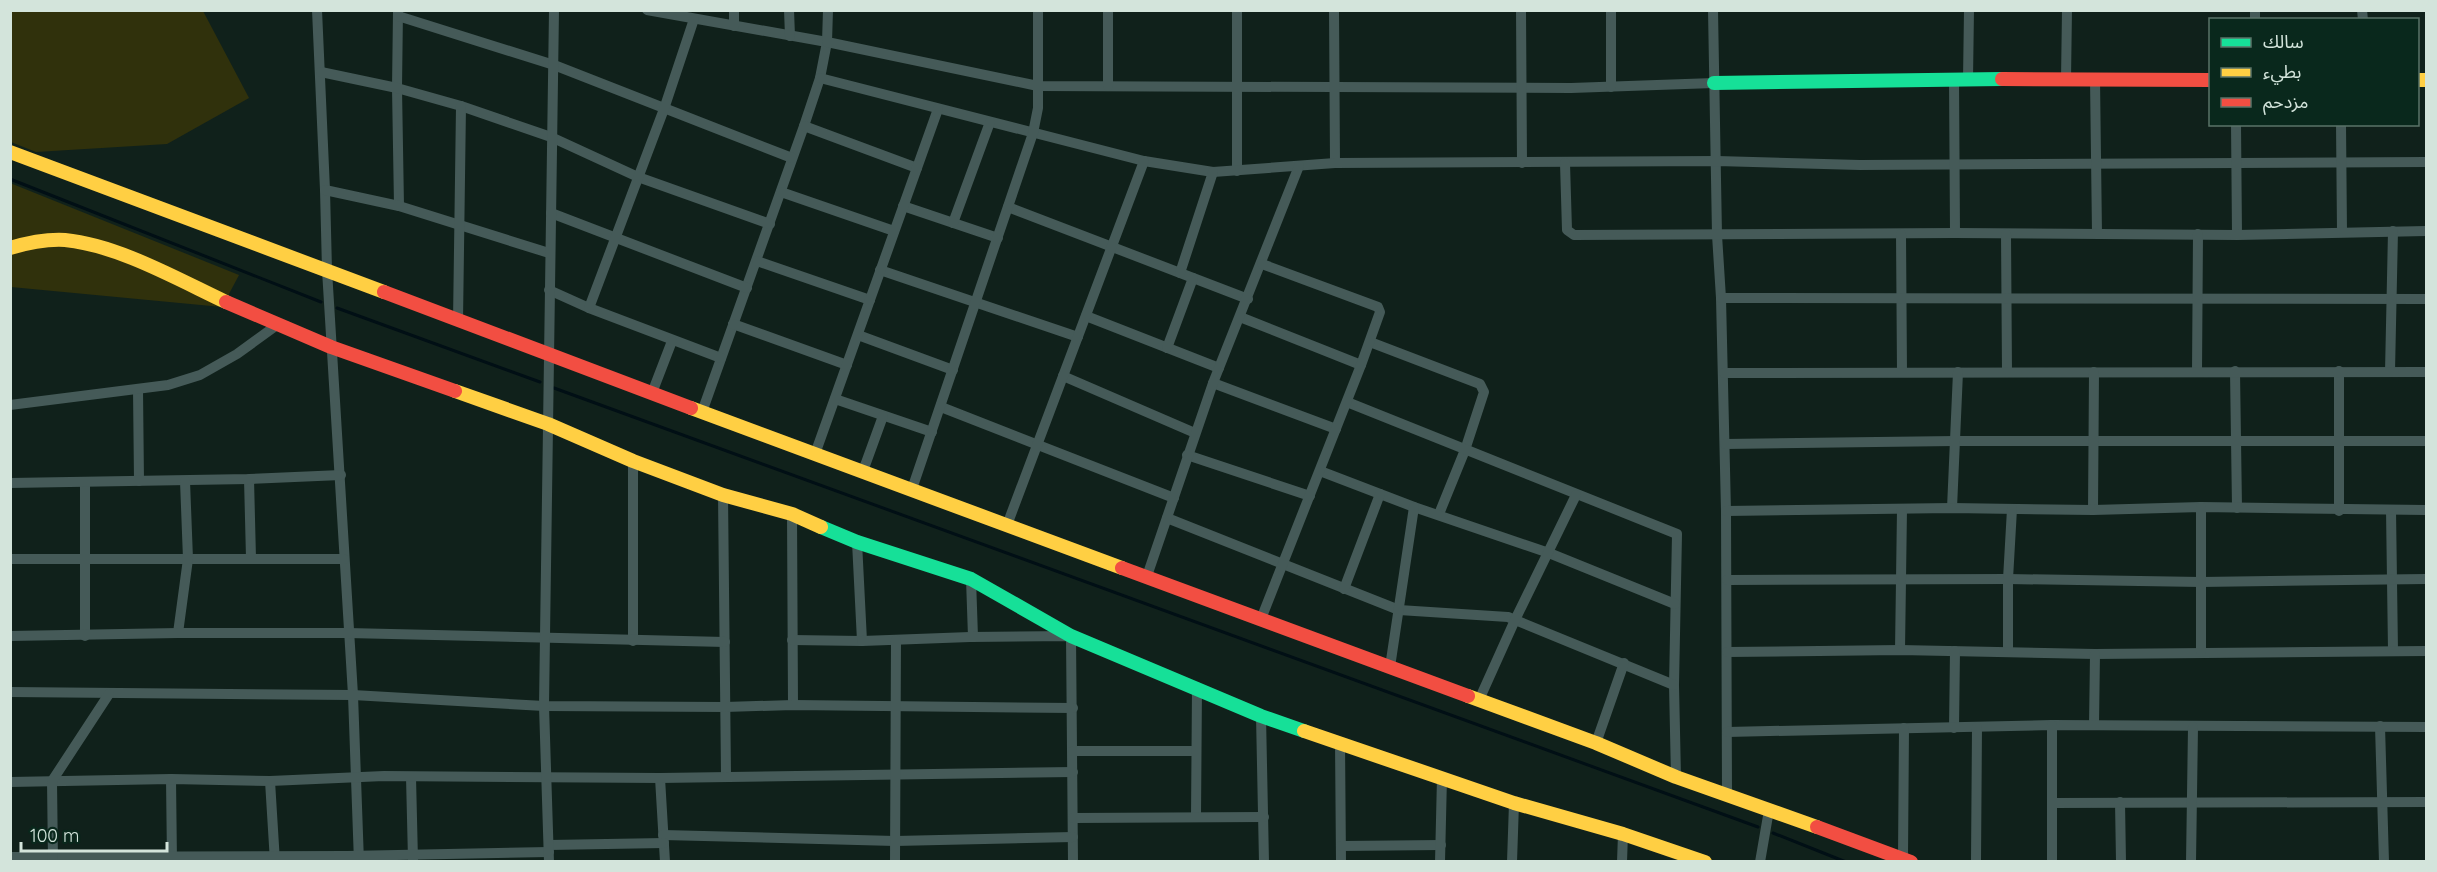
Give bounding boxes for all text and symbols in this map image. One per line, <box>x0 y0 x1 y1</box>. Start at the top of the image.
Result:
legend <box>2209 18 2419 126</box>
text: سالك <box>2263 30 2304 53</box>
text: بطيء <box>2263 60 2301 85</box>
text: مزدحم <box>2263 90 2308 115</box>
scale bar <box>21 815 166 853</box>
text: 100 m <box>30 824 79 847</box>

